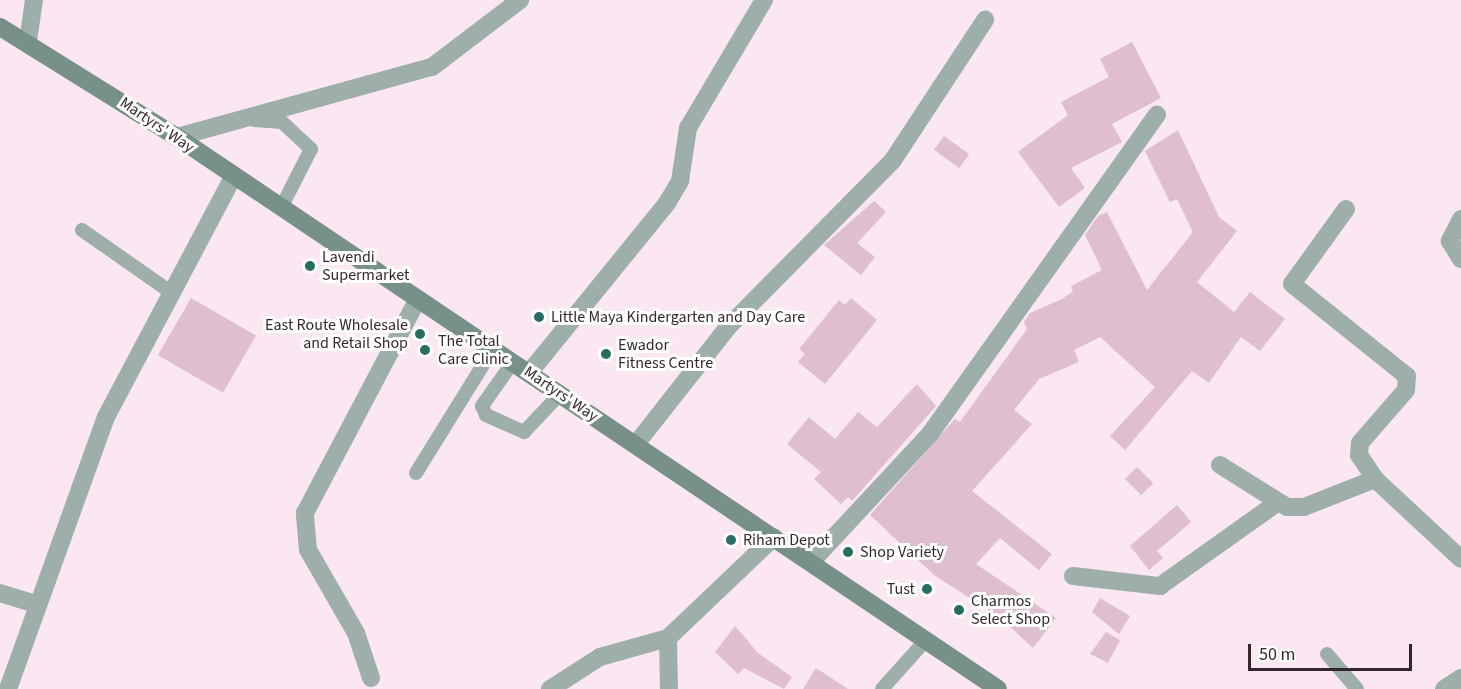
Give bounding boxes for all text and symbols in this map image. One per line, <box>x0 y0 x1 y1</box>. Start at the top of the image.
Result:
street label: Martyrs' Way <box>116 93 198 157</box>
place label: Lavendi Supermarket <box>322 247 409 285</box>
marker: Lavendi Supermarket <box>303 259 317 273</box>
place label: Little Maya Kindergarten and Day Care <box>551 307 805 327</box>
marker: Little Maya Kindergarten and Day Care <box>532 310 546 324</box>
place label: East Route Wholesale and Retail Shop <box>265 315 408 353</box>
marker: East Route Wholesale and Retail Shop <box>413 327 427 341</box>
place label: The Total Care Clinic <box>438 331 509 369</box>
place label: Ewador Fitness Centre <box>618 335 713 373</box>
marker: The Total Care Clinic <box>416 341 434 359</box>
marker: Ewador Fitness Centre <box>599 347 613 361</box>
street label: Martyrs' Way <box>520 362 602 426</box>
place label: Riham Depot <box>743 530 830 550</box>
marker: Riham Depot <box>724 533 738 547</box>
place label: Shop Variety <box>860 542 944 562</box>
marker: Shop Variety <box>841 545 855 559</box>
place label: Tust <box>887 579 915 599</box>
marker: Tust <box>920 582 934 596</box>
place label: Charmos Select Shop <box>971 591 1050 629</box>
marker: Charmos Select Shop <box>952 603 966 617</box>
scale bar <box>1251 632 1414 670</box>
text: 50 m <box>1259 642 1295 667</box>

